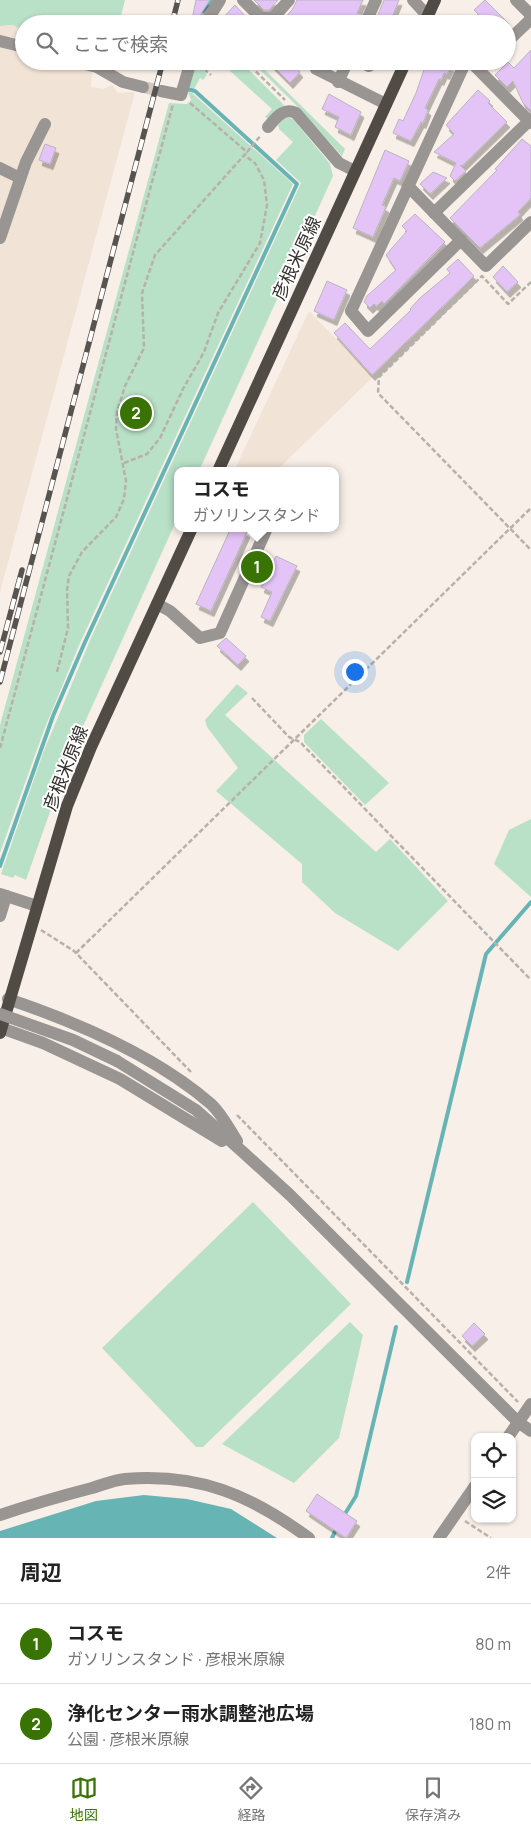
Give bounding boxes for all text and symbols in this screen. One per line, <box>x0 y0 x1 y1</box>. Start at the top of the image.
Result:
search box <box>15 15 516 70</box>
icon: search <box>33 29 61 57</box>
text: ここで検索 <box>73 31 168 57</box>
street label: 彦根米原線 <box>266 212 326 304</box>
pin: 2 <box>120 394 152 432</box>
popup <box>174 467 339 532</box>
text: コスモ <box>193 476 250 502</box>
text: ガソリンスタンド <box>193 504 320 526</box>
pin: 1 <box>241 548 273 586</box>
your location <box>342 659 368 685</box>
street label: 彦根米原線 <box>37 722 93 814</box>
map controls <box>471 1433 516 1523</box>
button: locate <box>471 1433 516 1478</box>
button: layers <box>471 1478 516 1523</box>
text: 周辺 <box>20 1558 62 1586</box>
text: 2件 <box>486 1561 511 1583</box>
text: コスモ <box>67 1620 124 1646</box>
text: 1 <box>32 1633 40 1655</box>
text: 80 m <box>475 1633 511 1655</box>
text: ガソリンスタンド · 彦根米原線 <box>67 1648 285 1670</box>
text: 浄化センター雨水調整池広場 <box>67 1700 314 1726</box>
text: 2 <box>31 1713 41 1735</box>
text: 180 m <box>469 1713 511 1735</box>
text: 公園 · 彦根米原線 <box>67 1728 189 1750</box>
tab: 地図 <box>70 1774 98 1824</box>
tab: 経路 <box>237 1774 265 1824</box>
tab: 保存済み <box>405 1774 461 1824</box>

